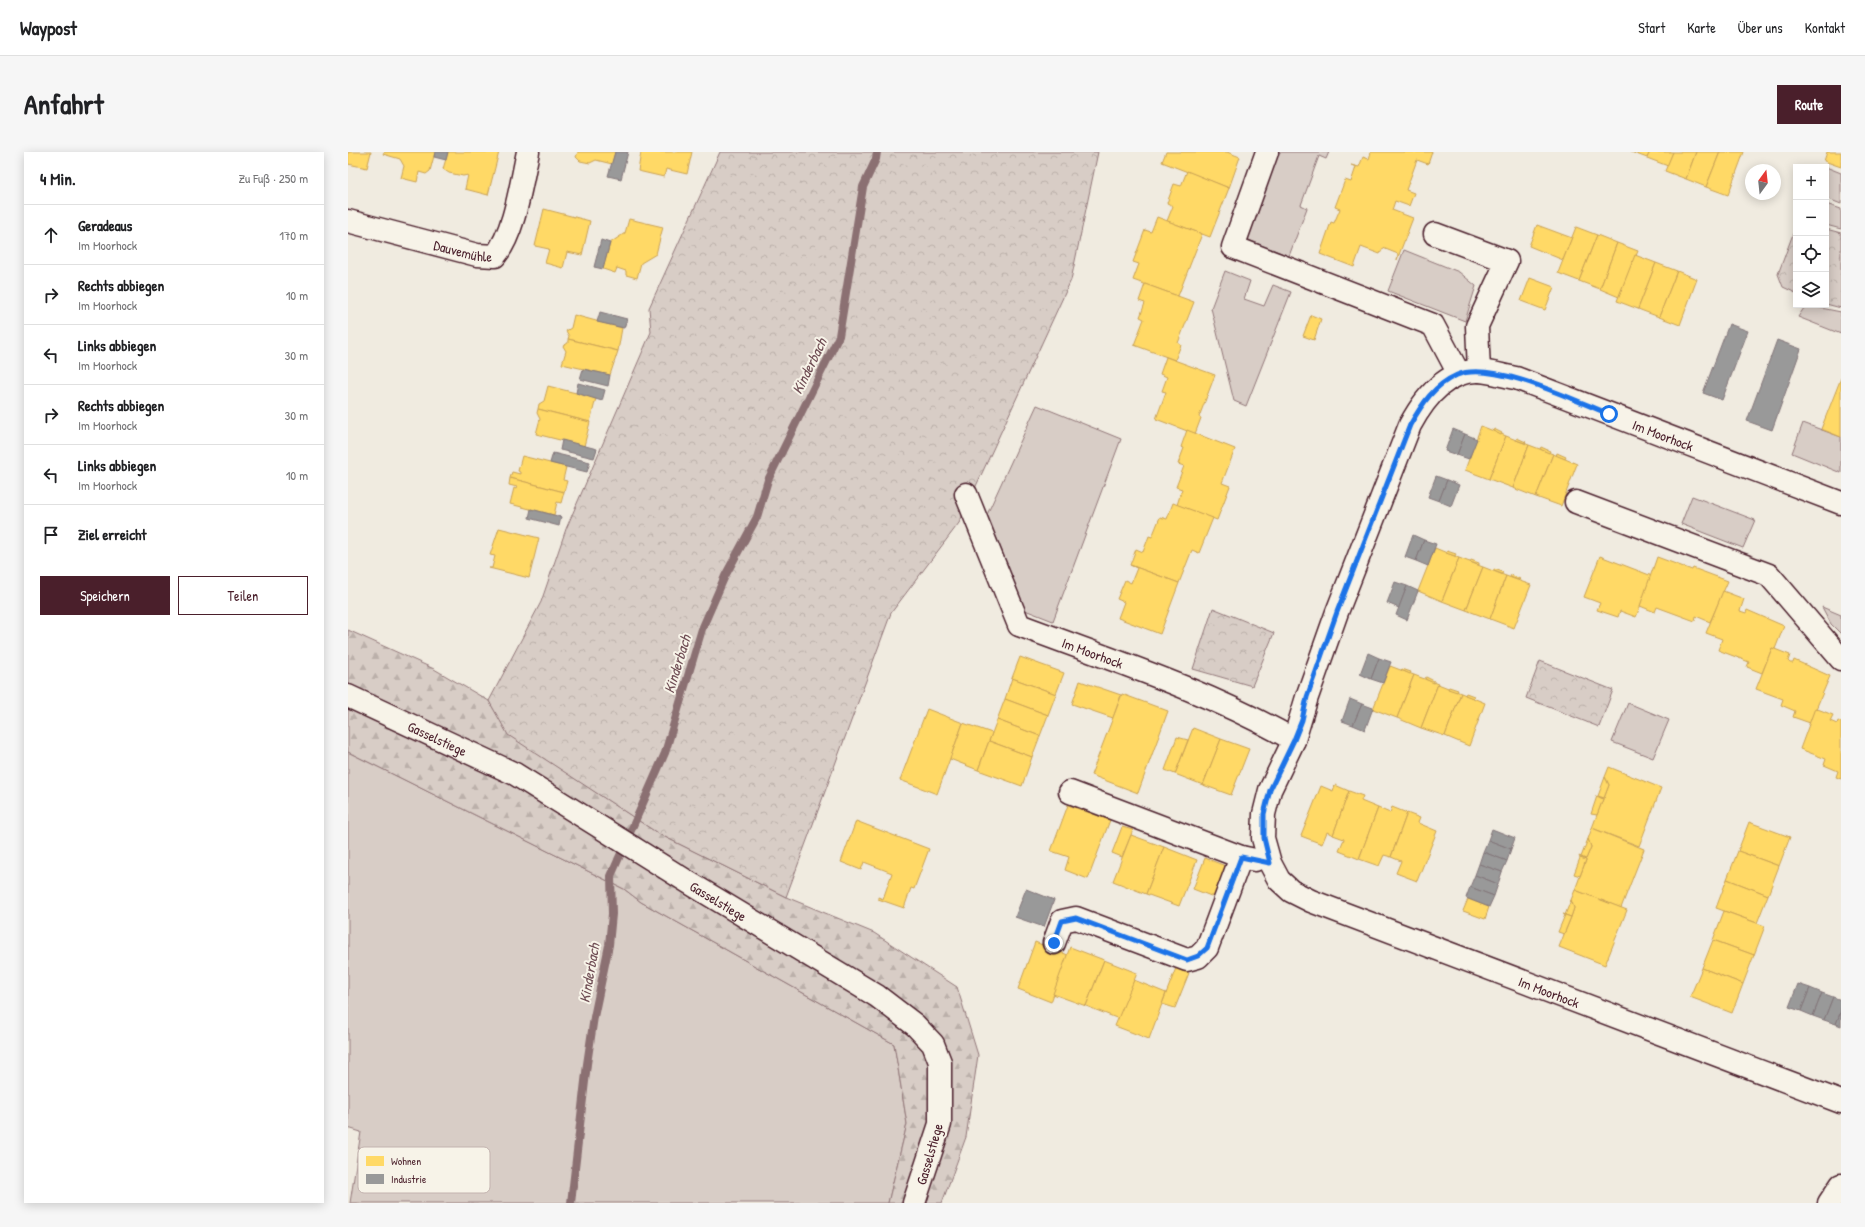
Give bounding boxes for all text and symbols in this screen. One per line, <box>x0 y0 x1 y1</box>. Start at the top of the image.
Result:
text: Waypost <box>20 15 77 41</box>
text: Start <box>1638 18 1665 37</box>
text: Karte <box>1687 18 1716 37</box>
text: Über uns <box>1738 18 1783 37</box>
text: Kontakt <box>1805 18 1845 37</box>
text: Anfahrt <box>24 85 104 123</box>
button: Route <box>1777 85 1841 124</box>
north arrow <box>1745 164 1781 200</box>
map controls <box>1793 164 1829 308</box>
button: + <box>1793 164 1829 200</box>
text: 4 Min. <box>40 167 76 190</box>
text: Zu Fuß · 250 m <box>238 169 308 187</box>
button: − <box>1793 200 1829 236</box>
text: Geradeaus <box>78 215 132 236</box>
icon: ahead <box>40 224 62 246</box>
text: 170 m <box>279 226 308 244</box>
street label: Dauvemühle <box>432 235 493 265</box>
text: Im Moorhock <box>78 236 137 254</box>
button: locate <box>1793 236 1829 272</box>
button: layers <box>1793 272 1829 308</box>
text: Rechts abbiegen <box>78 275 164 296</box>
icon: right <box>40 284 62 306</box>
text: 10 m <box>286 286 308 304</box>
text: Im Moorhock <box>78 296 137 314</box>
water label: Kinderbach <box>786 333 832 397</box>
text: Links abbiegen <box>78 335 156 356</box>
icon: left <box>40 344 62 366</box>
text: 30 m <box>285 346 308 364</box>
text: Im Moorhock <box>78 356 137 374</box>
text: Rechts abbiegen <box>78 395 164 416</box>
icon: right <box>40 404 62 426</box>
route start <box>1600 405 1618 423</box>
text: 30 m <box>285 406 308 424</box>
street label: Im Moorhock <box>1630 415 1696 455</box>
text: Im Moorhock <box>78 416 137 434</box>
text: Links abbiegen <box>78 455 156 476</box>
icon: left <box>40 464 62 486</box>
text: 10 m <box>286 466 308 484</box>
text: Im Moorhock <box>78 476 137 494</box>
icon: arrive <box>40 524 62 546</box>
text: Ziel erreicht <box>78 524 147 545</box>
button: Speichern <box>40 576 170 615</box>
button: Teilen <box>178 576 308 615</box>
water label: Kinderbach <box>658 631 696 696</box>
street label: Im Moorhock <box>1060 632 1126 672</box>
street label: Gasselstiege <box>405 716 471 760</box>
street label: Gasselstiege <box>687 876 751 925</box>
route end <box>1045 934 1063 952</box>
water label: Kinderbach <box>573 940 605 1004</box>
street label: Im Moorhock <box>1516 971 1583 1012</box>
street label: Gasselstiege <box>911 1121 948 1187</box>
legend <box>358 1147 490 1193</box>
text: Wohnen <box>391 1154 421 1168</box>
text: Industrie <box>391 1172 427 1186</box>

